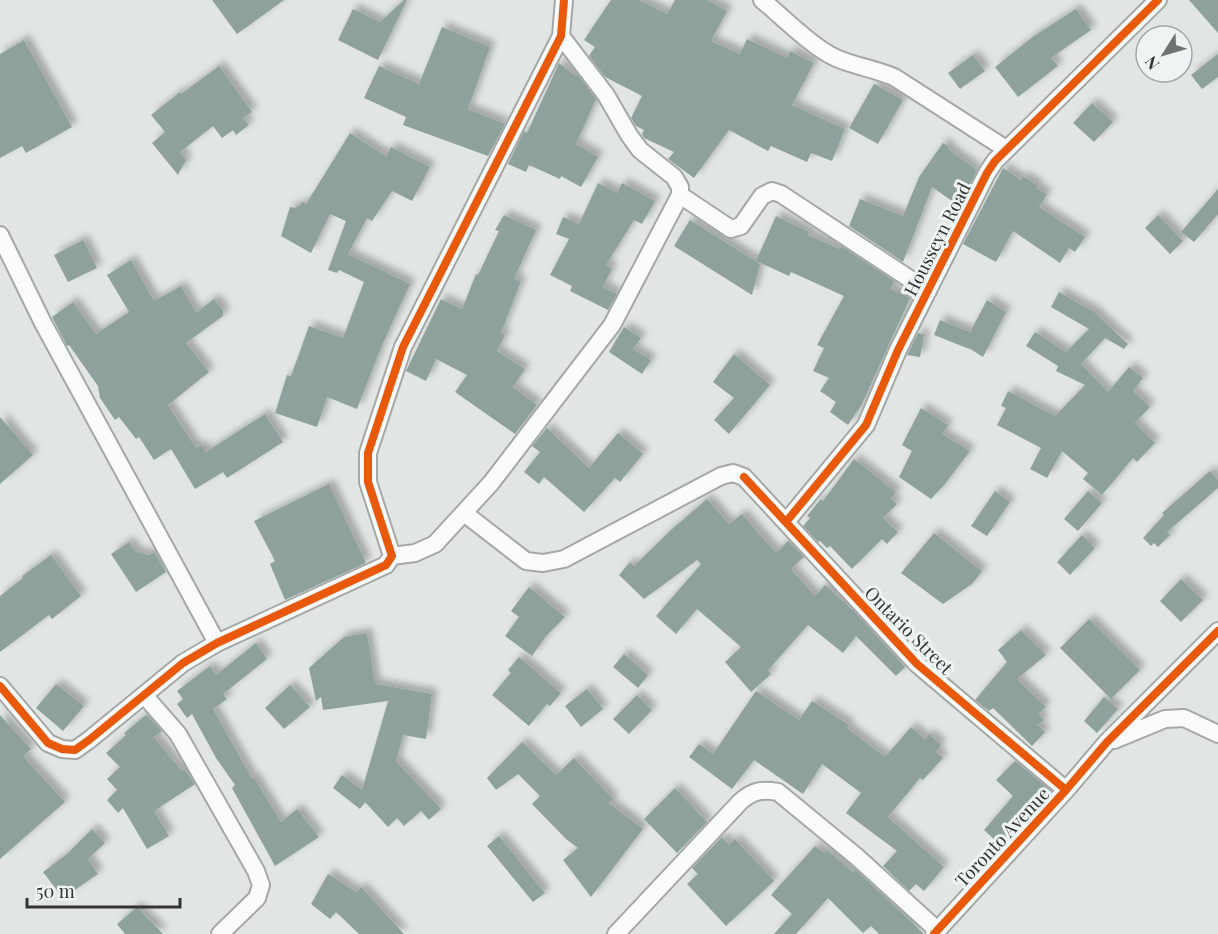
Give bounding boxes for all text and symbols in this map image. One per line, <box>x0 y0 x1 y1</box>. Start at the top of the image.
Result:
north arrow <box>1134 24 1194 84</box>
text: N <box>1139 52 1163 74</box>
street label: Housseyn Road <box>898 178 976 300</box>
street label: Ontario Street <box>860 581 959 680</box>
street label: Toronto Avenue <box>950 782 1054 892</box>
scale bar <box>27 871 180 909</box>
text: 50 m <box>36 879 75 903</box>

